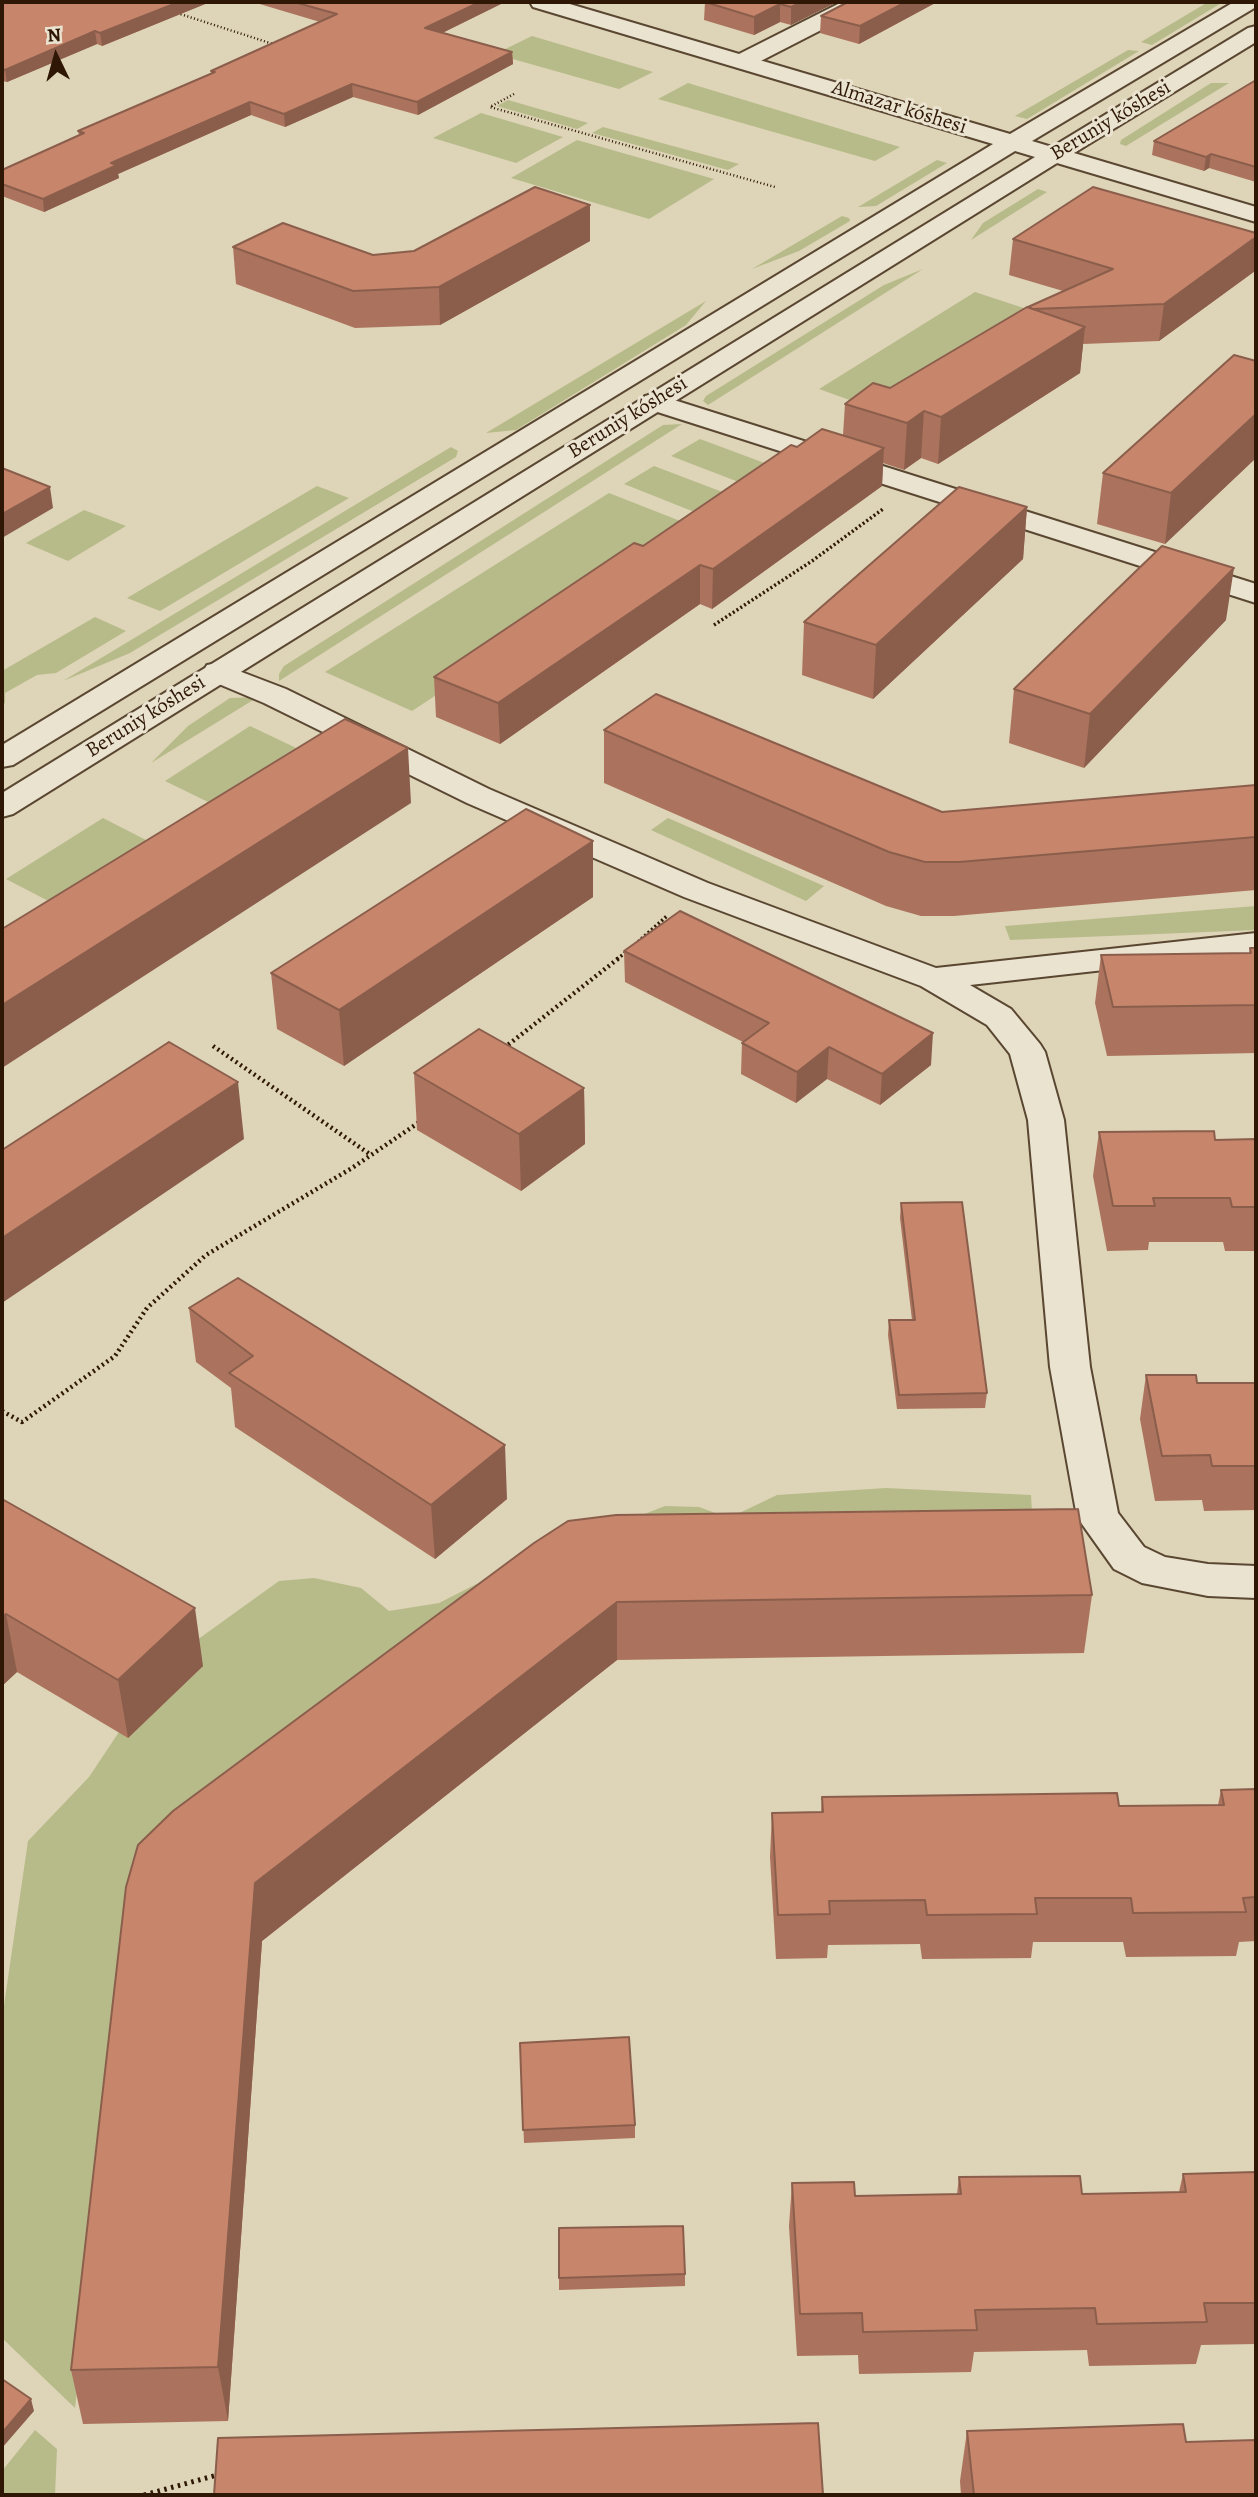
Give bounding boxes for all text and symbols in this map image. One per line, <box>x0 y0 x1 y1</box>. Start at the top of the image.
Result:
north arrow <box>21 21 91 91</box>
text: N <box>46 22 62 49</box>
street label: Beruniy kóshesi <box>1046 75 1176 167</box>
street label: Almazar kóshesi <box>828 76 970 140</box>
street label: Beruniy kóshesi <box>564 371 692 465</box>
street label: Beruniy kóshesi <box>82 670 210 764</box>

